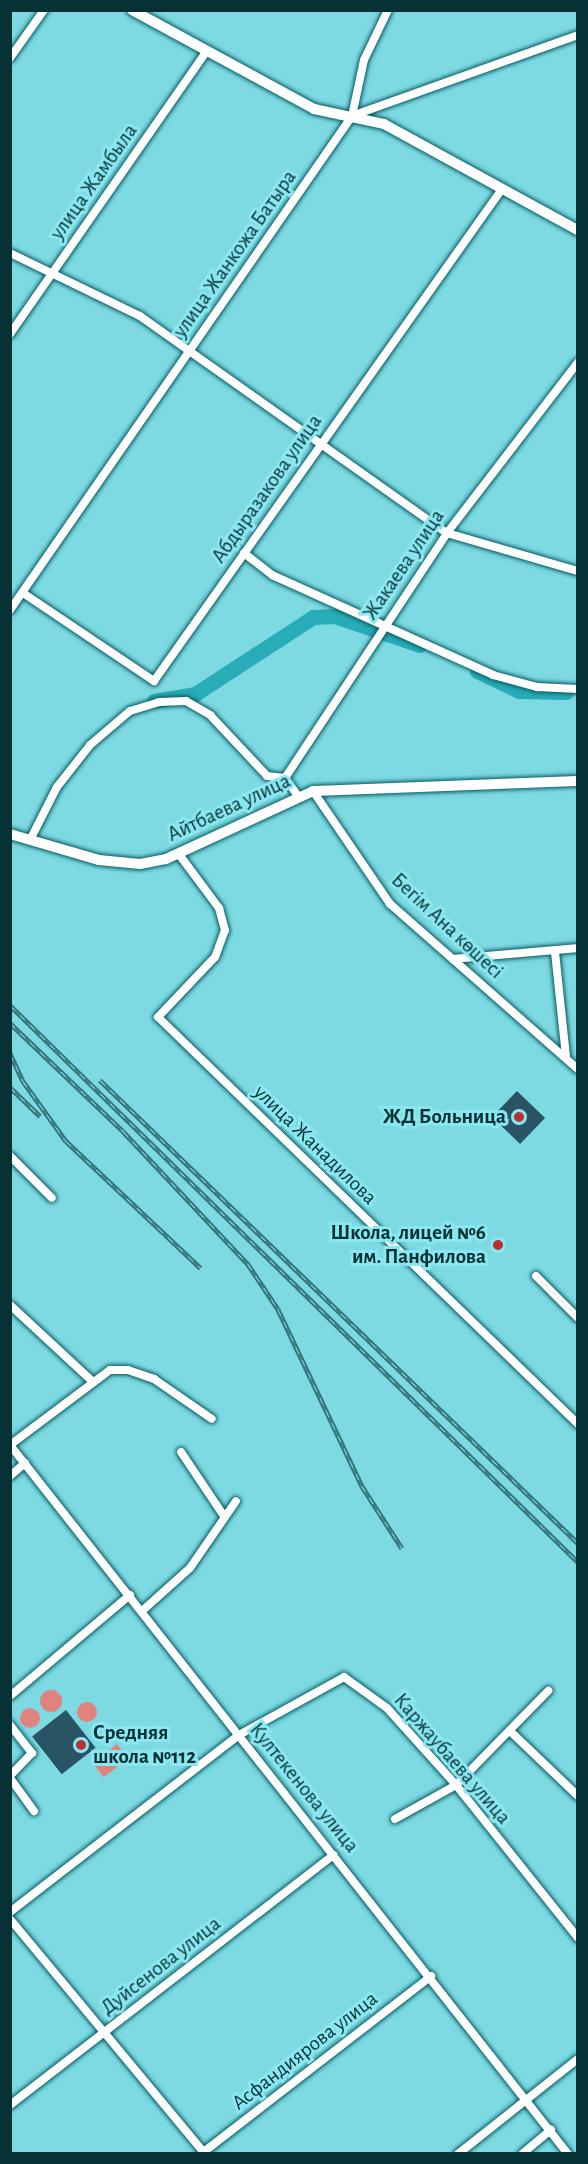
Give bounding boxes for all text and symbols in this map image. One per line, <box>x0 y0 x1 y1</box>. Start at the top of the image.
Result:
street label: улица Жамбыла <box>45 119 143 245</box>
street label: улица Жанкожа Батыра <box>168 165 302 343</box>
street label: Абдыразакова улица <box>206 410 328 568</box>
street label: Жакаева улица <box>358 505 450 625</box>
street label: Айтбаева улица <box>163 768 295 848</box>
street label: Бегім Ана көшесі <box>386 868 508 984</box>
street label: улица Жанадилова <box>248 1080 382 1210</box>
place label: ЖД Больница <box>383 1104 506 1130</box>
marker: ЖД Больница <box>510 1108 528 1126</box>
place label: Школа, лицей №6 им. Панфилова <box>330 1220 486 1270</box>
marker: Школа, лицей №6 им. Панфилова <box>491 1238 505 1252</box>
street label: Каржаубаева улица <box>388 1688 516 1830</box>
street label: Култекенова улица <box>244 1718 364 1858</box>
place label: Средняя школа №112 <box>93 1720 196 1770</box>
marker: Средняя школа №112 <box>74 1738 88 1752</box>
street label: Дуйсенова улица <box>96 1911 226 2021</box>
street label: Асфандиярова улица <box>227 1986 383 2116</box>

